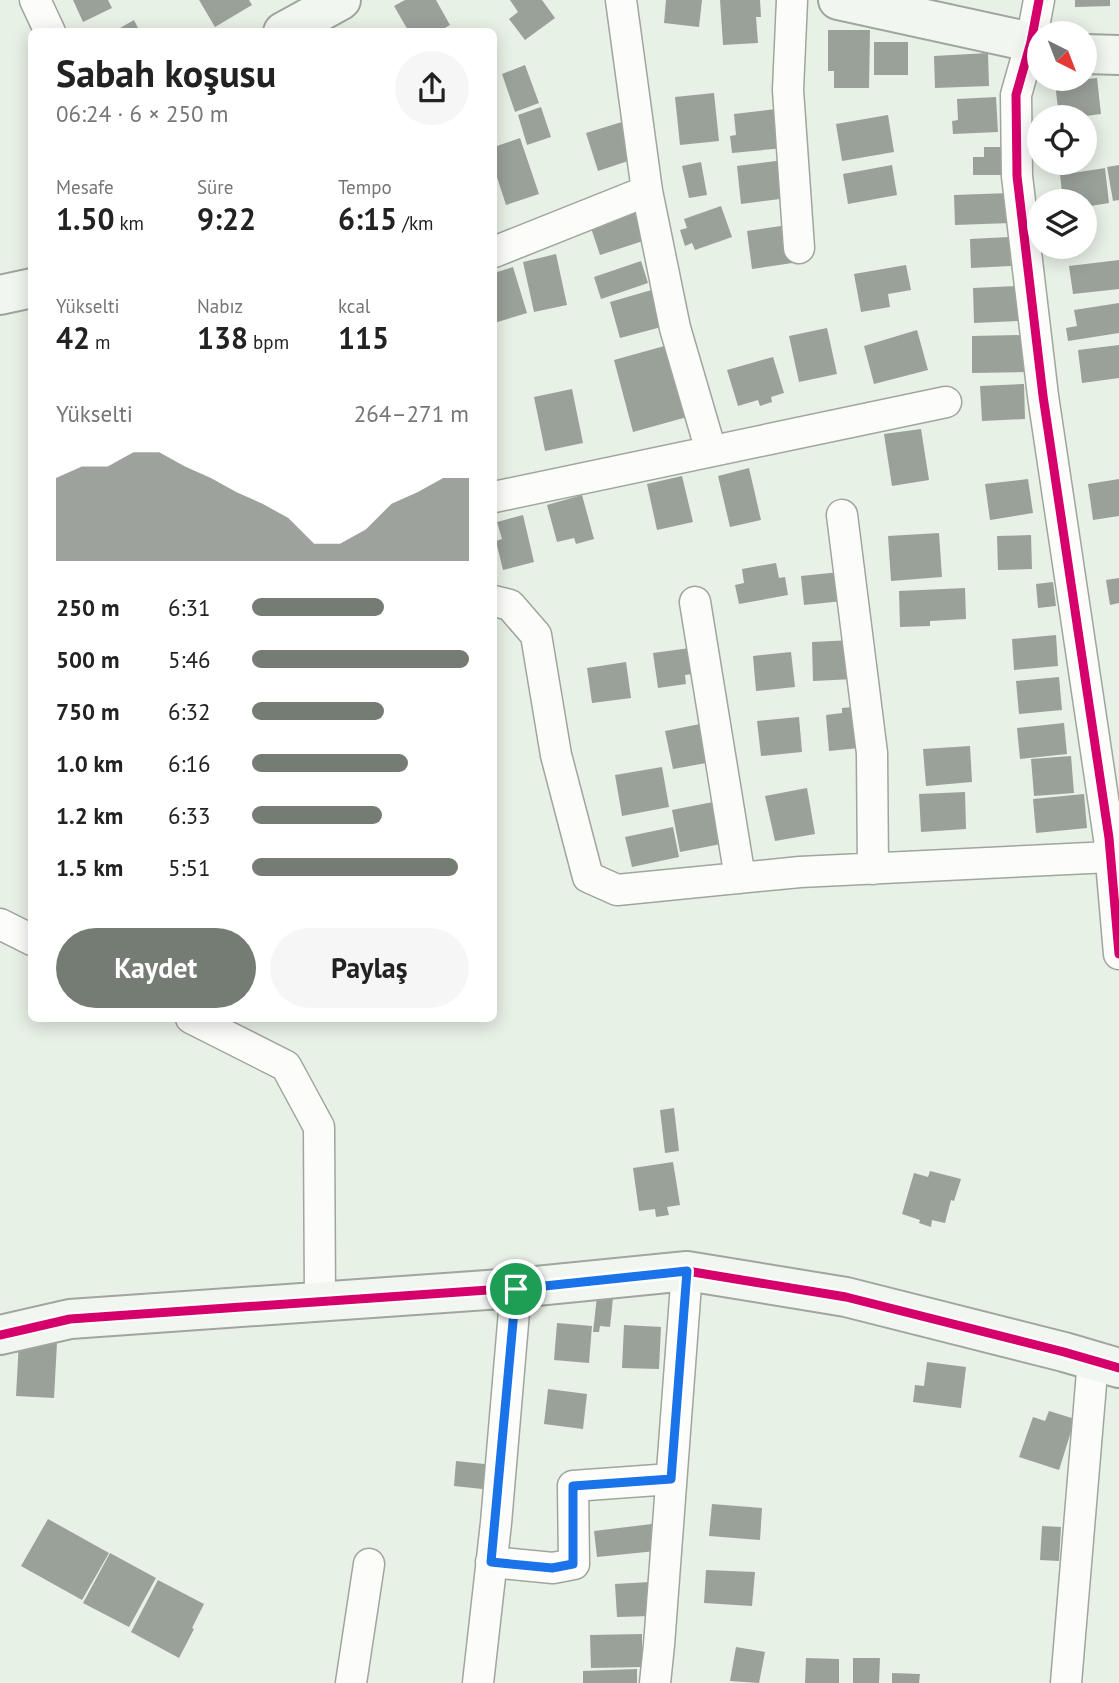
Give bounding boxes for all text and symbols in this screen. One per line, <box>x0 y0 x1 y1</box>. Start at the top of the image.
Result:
north arrow <box>1027 21 1097 91</box>
map controls <box>1027 21 1097 259</box>
text: Sabah koşusu <box>56 48 276 97</box>
button: share <box>395 51 469 125</box>
text: 06:24 · 6 × 250 m <box>56 99 228 128</box>
button: locate <box>1027 105 1097 175</box>
text: Mesafe <box>56 175 114 199</box>
text: Süre <box>197 175 233 199</box>
text: Tempo <box>338 175 392 199</box>
button: layers <box>1027 189 1097 259</box>
text: 1.50 <box>56 199 114 238</box>
text: 9:22 <box>197 199 256 238</box>
text: 6:15 <box>338 199 397 238</box>
text: km <box>114 211 144 235</box>
text: /km <box>397 211 433 235</box>
text: Yükselti <box>56 294 120 318</box>
text: Nabız <box>197 294 243 318</box>
text: kcal <box>338 294 370 318</box>
text: 42 <box>56 318 90 357</box>
text: 138 <box>197 318 248 357</box>
text: 115 <box>338 318 389 357</box>
text: m <box>90 330 111 354</box>
text: bpm <box>248 330 289 354</box>
text: Yükselti <box>56 399 133 428</box>
text: 264–271 m <box>354 399 469 428</box>
text: 250 m <box>56 593 119 622</box>
text: 6:31 <box>168 593 211 622</box>
text: 500 m <box>56 645 119 674</box>
text: 5:46 <box>168 645 211 674</box>
text: 750 m <box>56 697 119 726</box>
text: 6:32 <box>168 697 211 726</box>
text: 1.0 km <box>56 749 123 778</box>
text: 6:16 <box>168 749 211 778</box>
text: 1.2 km <box>56 801 123 830</box>
text: 6:33 <box>168 801 211 830</box>
text: 1.5 km <box>56 853 123 882</box>
text: 5:51 <box>168 853 211 882</box>
button: Kaydet <box>56 928 256 1008</box>
button: Paylaş <box>270 928 469 1008</box>
pin <box>486 1259 546 1319</box>
icon: arrive <box>497 1270 535 1308</box>

